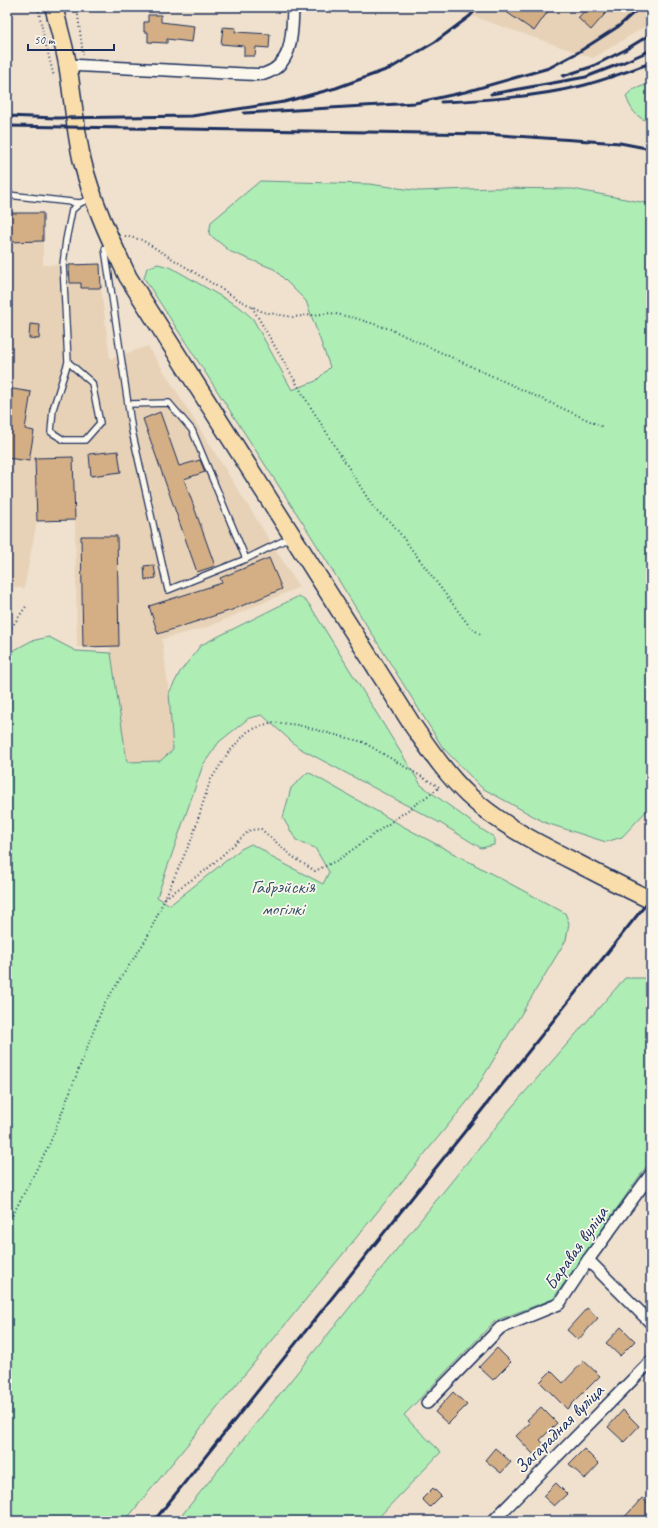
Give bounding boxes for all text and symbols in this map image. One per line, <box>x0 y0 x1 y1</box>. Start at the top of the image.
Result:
scale bar <box>28 26 114 52</box>
text: 50 m <box>34 32 56 48</box>
park label: Габрэйскія могілкі <box>251 875 316 921</box>
street label: Баравая вуліца <box>539 1200 614 1294</box>
street label: Загарадная вуліца <box>509 1378 610 1479</box>

